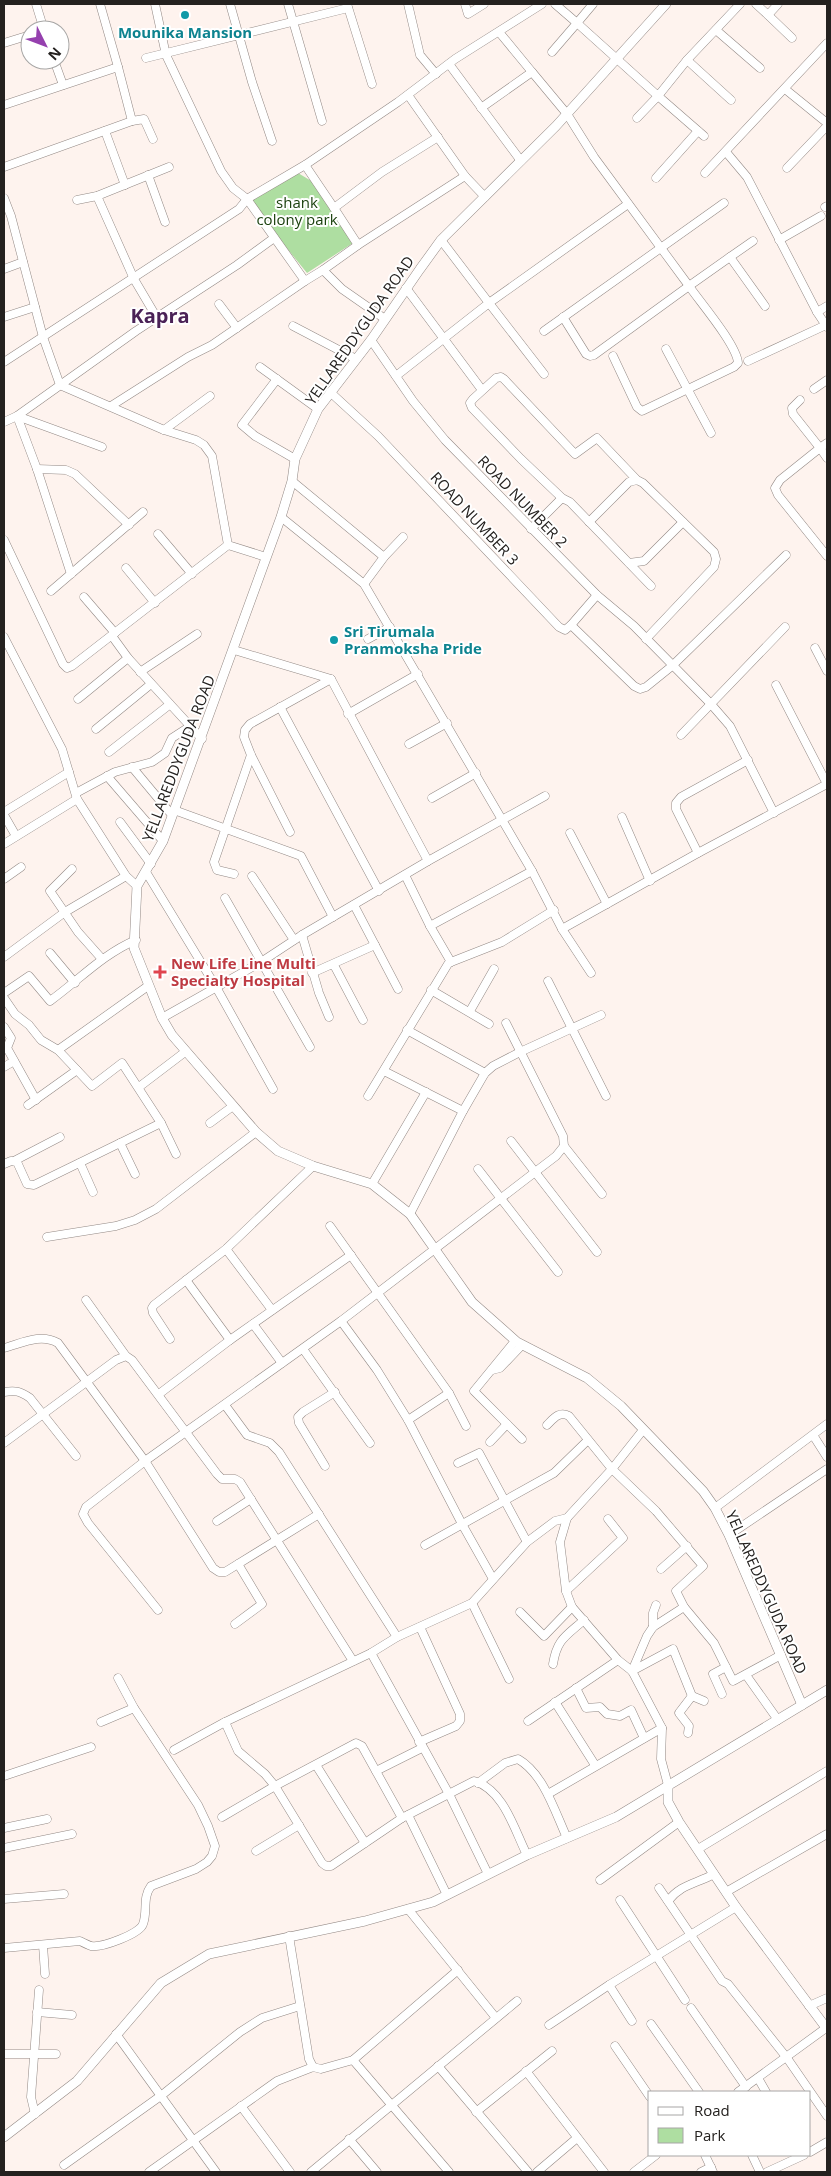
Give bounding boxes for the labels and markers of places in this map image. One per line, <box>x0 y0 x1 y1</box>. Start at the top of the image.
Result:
marker: Mounika Mansion <box>179 9 191 21</box>
place label: Mounika Mansion <box>118 22 252 42</box>
place label: Sri Tirumala Pranmoksha Pride <box>344 621 482 658</box>
marker: Sri Tirumala Pranmoksha Pride <box>328 634 340 646</box>
place label: New Life Line Multi Specialty Hospital <box>171 953 316 990</box>
marker: New Life Line Multi Specialty Hospital <box>153 965 167 979</box>

